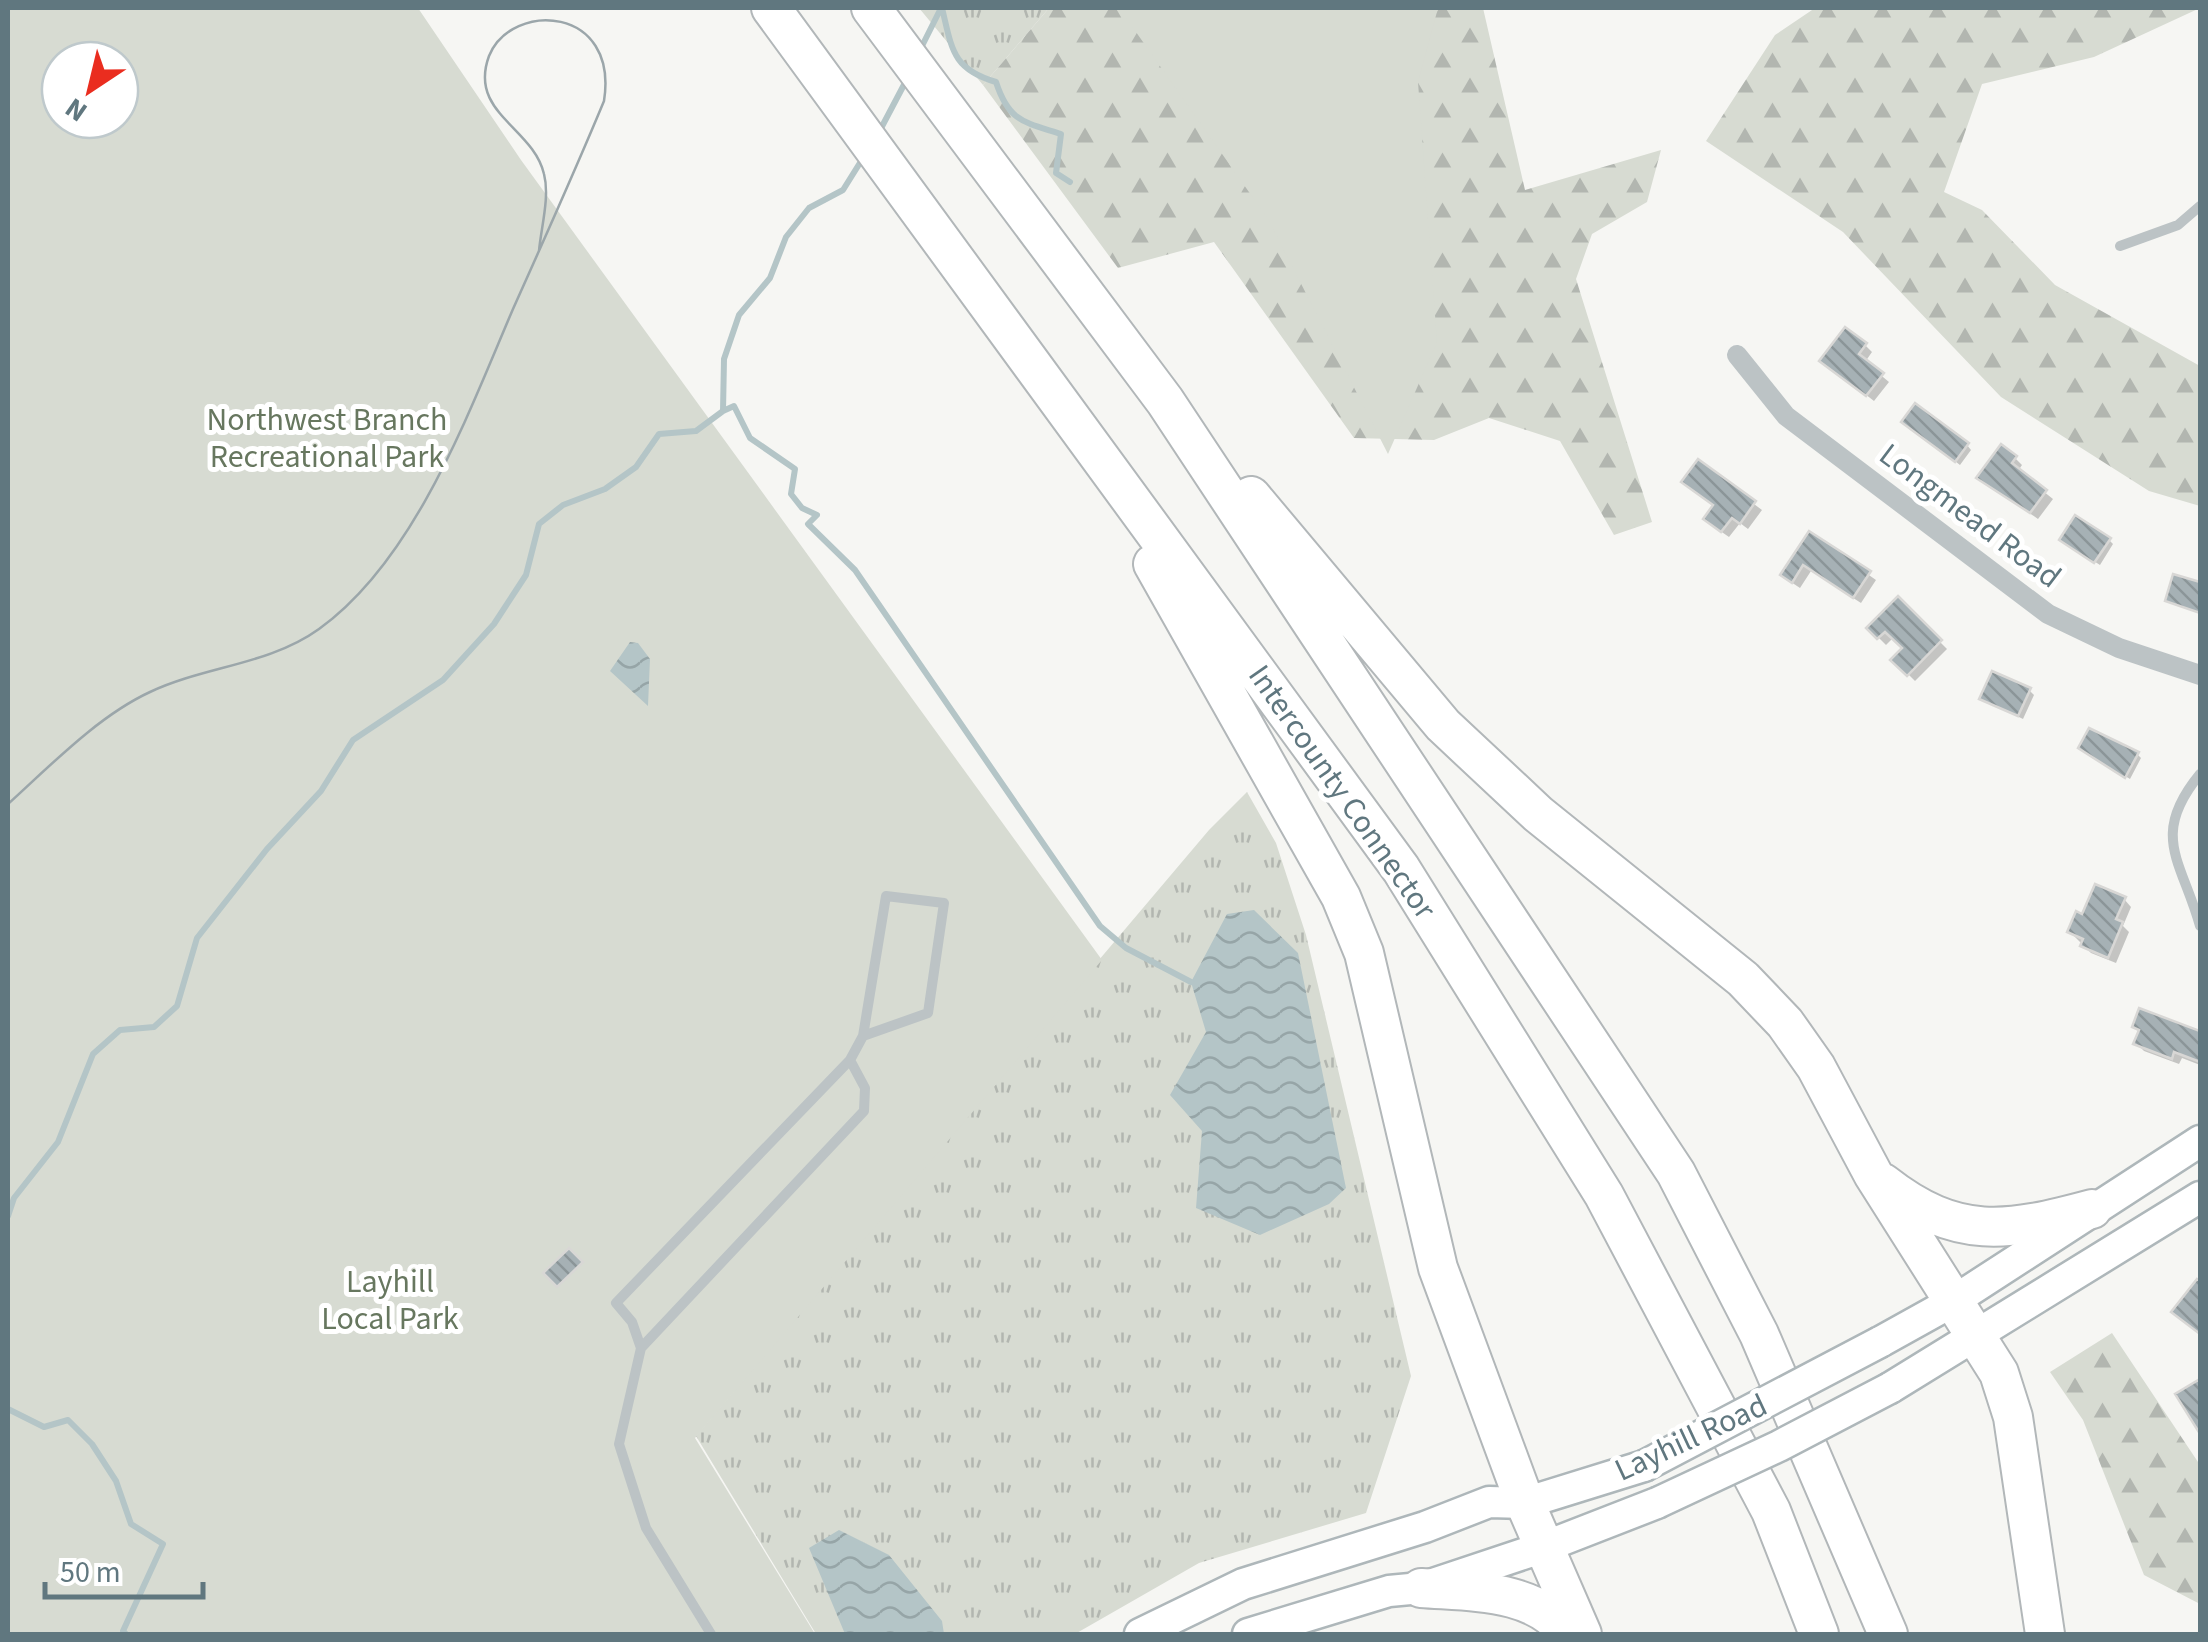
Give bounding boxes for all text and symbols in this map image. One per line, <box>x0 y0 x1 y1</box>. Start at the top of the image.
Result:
north arrow <box>40 40 140 140</box>
text: N <box>57 88 95 131</box>
park label: Northwest Branch Recreational Park <box>207 397 447 480</box>
street label: Longmead Road <box>1869 432 2071 600</box>
street label: Intercounty Connector <box>1237 656 1448 929</box>
park label: Layhill Local Park <box>321 1259 459 1342</box>
street label: Layhill Road <box>1607 1383 1775 1493</box>
scale bar <box>45 1537 202 1599</box>
text: 50 m <box>60 1551 121 1594</box>

